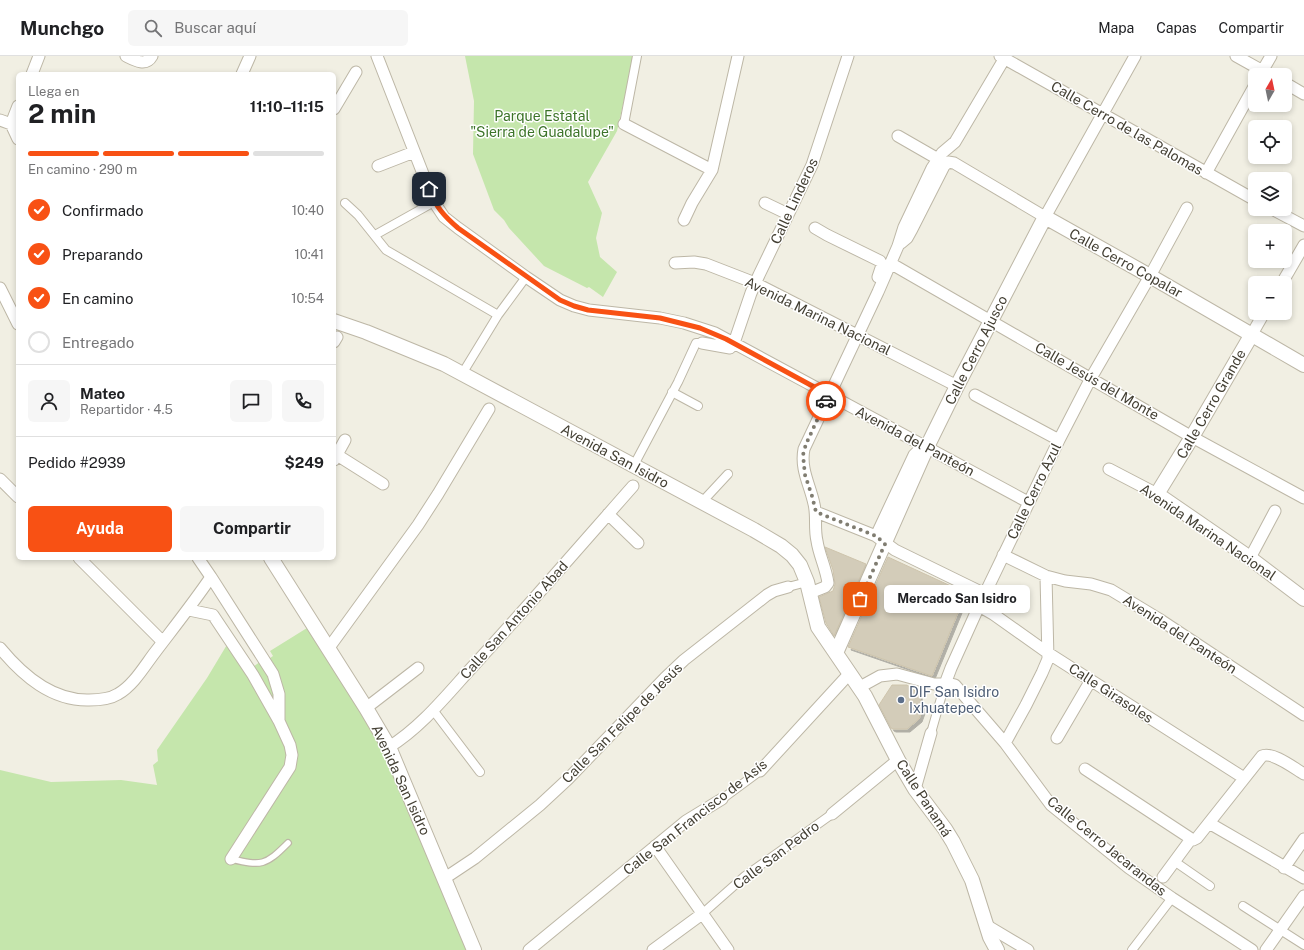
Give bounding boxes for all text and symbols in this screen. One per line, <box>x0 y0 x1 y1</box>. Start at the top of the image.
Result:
search box <box>128 10 408 46</box>
text: Munchgo <box>20 17 104 39</box>
icon: search <box>142 17 164 39</box>
text: Buscar aquí <box>174 19 256 36</box>
text: Mapa <box>1098 20 1134 36</box>
text: Capas <box>1156 20 1197 36</box>
text: Compartir <box>1219 20 1284 36</box>
north arrow <box>1248 68 1292 112</box>
map controls <box>1248 68 1292 320</box>
street label: Calle Cerro de las Palomas <box>1048 78 1206 178</box>
text: Llega en <box>28 84 79 99</box>
text: 2 min <box>28 98 96 129</box>
text: 11:10–11:15 <box>250 98 324 115</box>
park label: Parque Estatal "Sierra de Guadalupe" <box>470 108 614 140</box>
button: locate <box>1248 120 1292 164</box>
street label: Calle Linderos <box>767 156 821 246</box>
text: En camino · 290 m <box>28 162 137 177</box>
pin <box>412 172 446 206</box>
button: layers <box>1248 172 1292 216</box>
icon: home <box>418 178 440 200</box>
icon: check <box>28 199 50 221</box>
text: Confirmado <box>62 202 143 219</box>
text: 10:40 <box>292 203 324 218</box>
button: + <box>1248 224 1292 268</box>
street label: Calle Cerro Copalar <box>1067 225 1185 301</box>
icon: check <box>28 243 50 265</box>
text: Preparando <box>62 246 143 263</box>
text: 10:41 <box>294 247 324 262</box>
street label: Avenida Marina Nacional <box>742 274 894 358</box>
button: − <box>1248 276 1292 320</box>
icon: check <box>28 287 50 309</box>
text: En camino <box>62 290 134 307</box>
text: 10:54 <box>291 291 324 306</box>
street label: Calle Cerro Ajusco <box>942 293 1010 407</box>
text: Entregado <box>62 334 134 351</box>
street label: Calle Jesús del Monte <box>1032 339 1162 423</box>
street label: Calle Cerro Grande <box>1173 346 1249 462</box>
button: person <box>28 380 70 422</box>
button: chat <box>230 380 272 422</box>
button: phone <box>282 380 324 422</box>
courier <box>806 381 846 421</box>
text: Mateo <box>80 385 125 402</box>
icon: car <box>815 390 837 412</box>
text: Repartidor · 4.5 <box>80 402 173 417</box>
street label: Avenida del Panteón <box>853 403 977 479</box>
street label: Avenida San Isidro <box>558 421 672 491</box>
street label: Calle Cerro Azul <box>1004 440 1064 542</box>
text: Pedido #2939 <box>28 454 126 471</box>
text: $249 <box>285 454 324 471</box>
street label: Avenida Marina Nacional <box>1137 480 1279 584</box>
button: Ayuda <box>28 506 172 552</box>
button: Compartir <box>180 506 324 552</box>
street label: Calle San Antonio Abad <box>457 558 571 682</box>
pin <box>843 582 877 616</box>
callout: Mercado San Isidro <box>884 585 1030 613</box>
icon: bag <box>849 588 871 610</box>
text: Mercado San Isidro <box>897 591 1017 606</box>
street label: Avenida del Panteón <box>1120 591 1240 677</box>
street label: Calle San Felipe de Jesús <box>559 660 685 786</box>
street label: Calle Girasoles <box>1066 660 1156 726</box>
place label: DIF San Isidro Ixhuatepec <box>909 684 999 716</box>
marker: DIF San Isidro Ixhuatepec <box>896 695 906 705</box>
street label: Avenida San Isidro <box>368 722 434 838</box>
street label: Calle San Francisco de Asís <box>620 756 770 878</box>
street label: Calle Panamá <box>893 756 955 840</box>
street label: Calle Cerro Jacarandas <box>1044 793 1170 899</box>
street label: Calle San Pedro <box>730 817 822 893</box>

